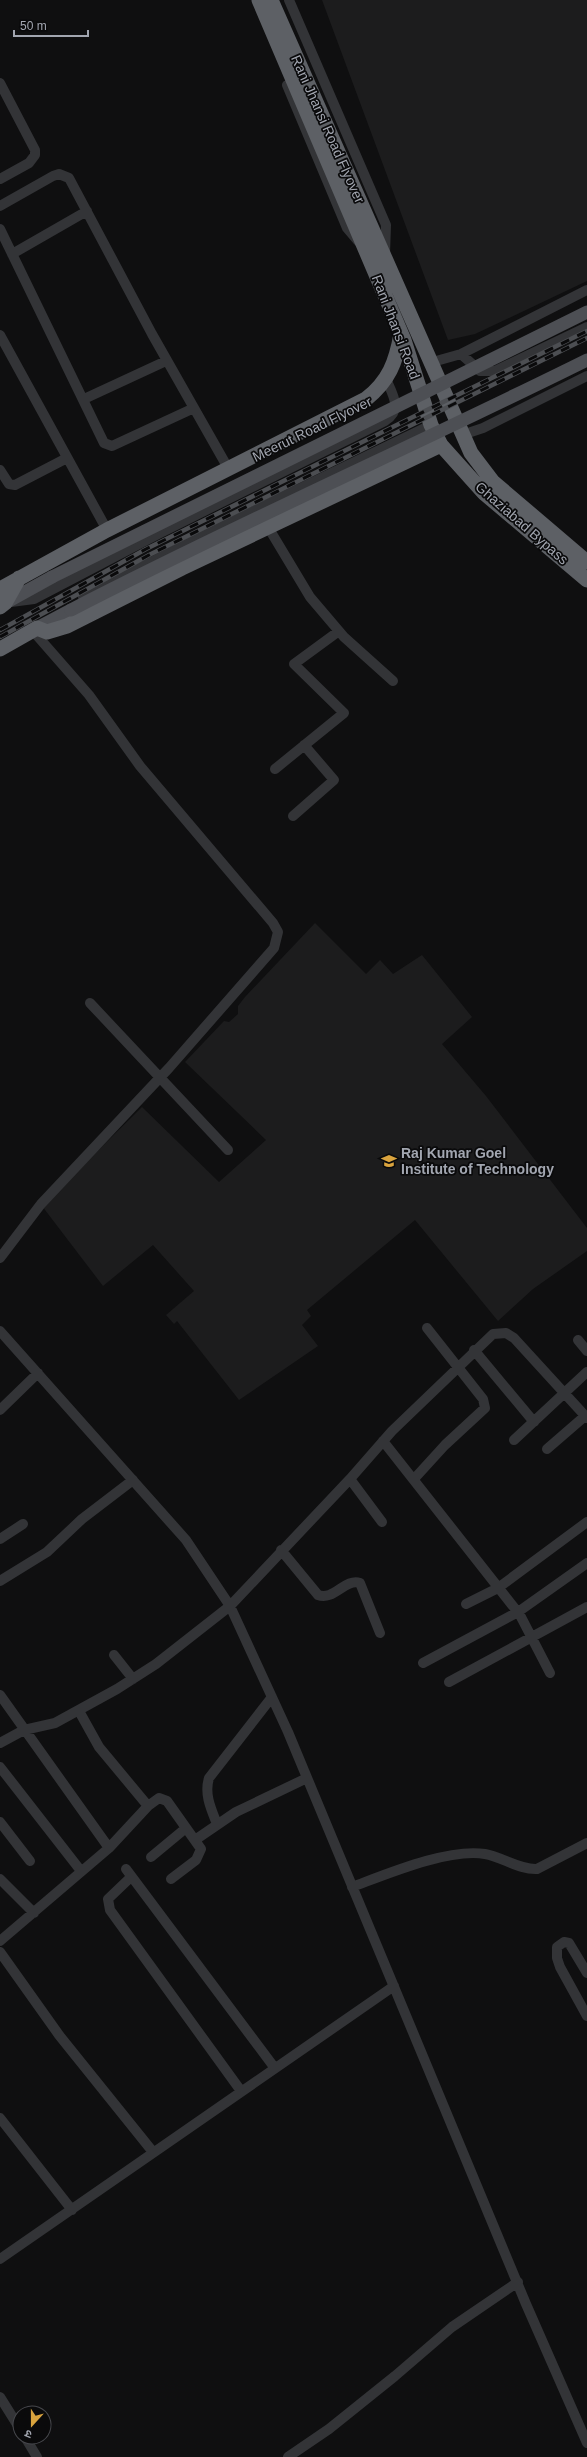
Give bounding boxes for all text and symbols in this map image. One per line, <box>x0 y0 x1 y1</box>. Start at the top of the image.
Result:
scale bar <box>14 12 88 38</box>
text: 50 m <box>20 19 47 33</box>
street label: Rani Jhansi Road Flyover <box>288 53 368 206</box>
street label: Rani Jhansi Road <box>369 273 423 381</box>
street label: Meerut Road Flyover <box>250 393 375 465</box>
street label: Ghaziabad Bypass <box>472 478 572 568</box>
place label: Raj Kumar Goel Institute of Technology <box>401 1145 554 1177</box>
school or university icon: Raj Kumar Goel Institute of Technology <box>380 1152 398 1170</box>
north arrow <box>12 2405 52 2445</box>
text: उ <box>23 2427 34 2441</box>

